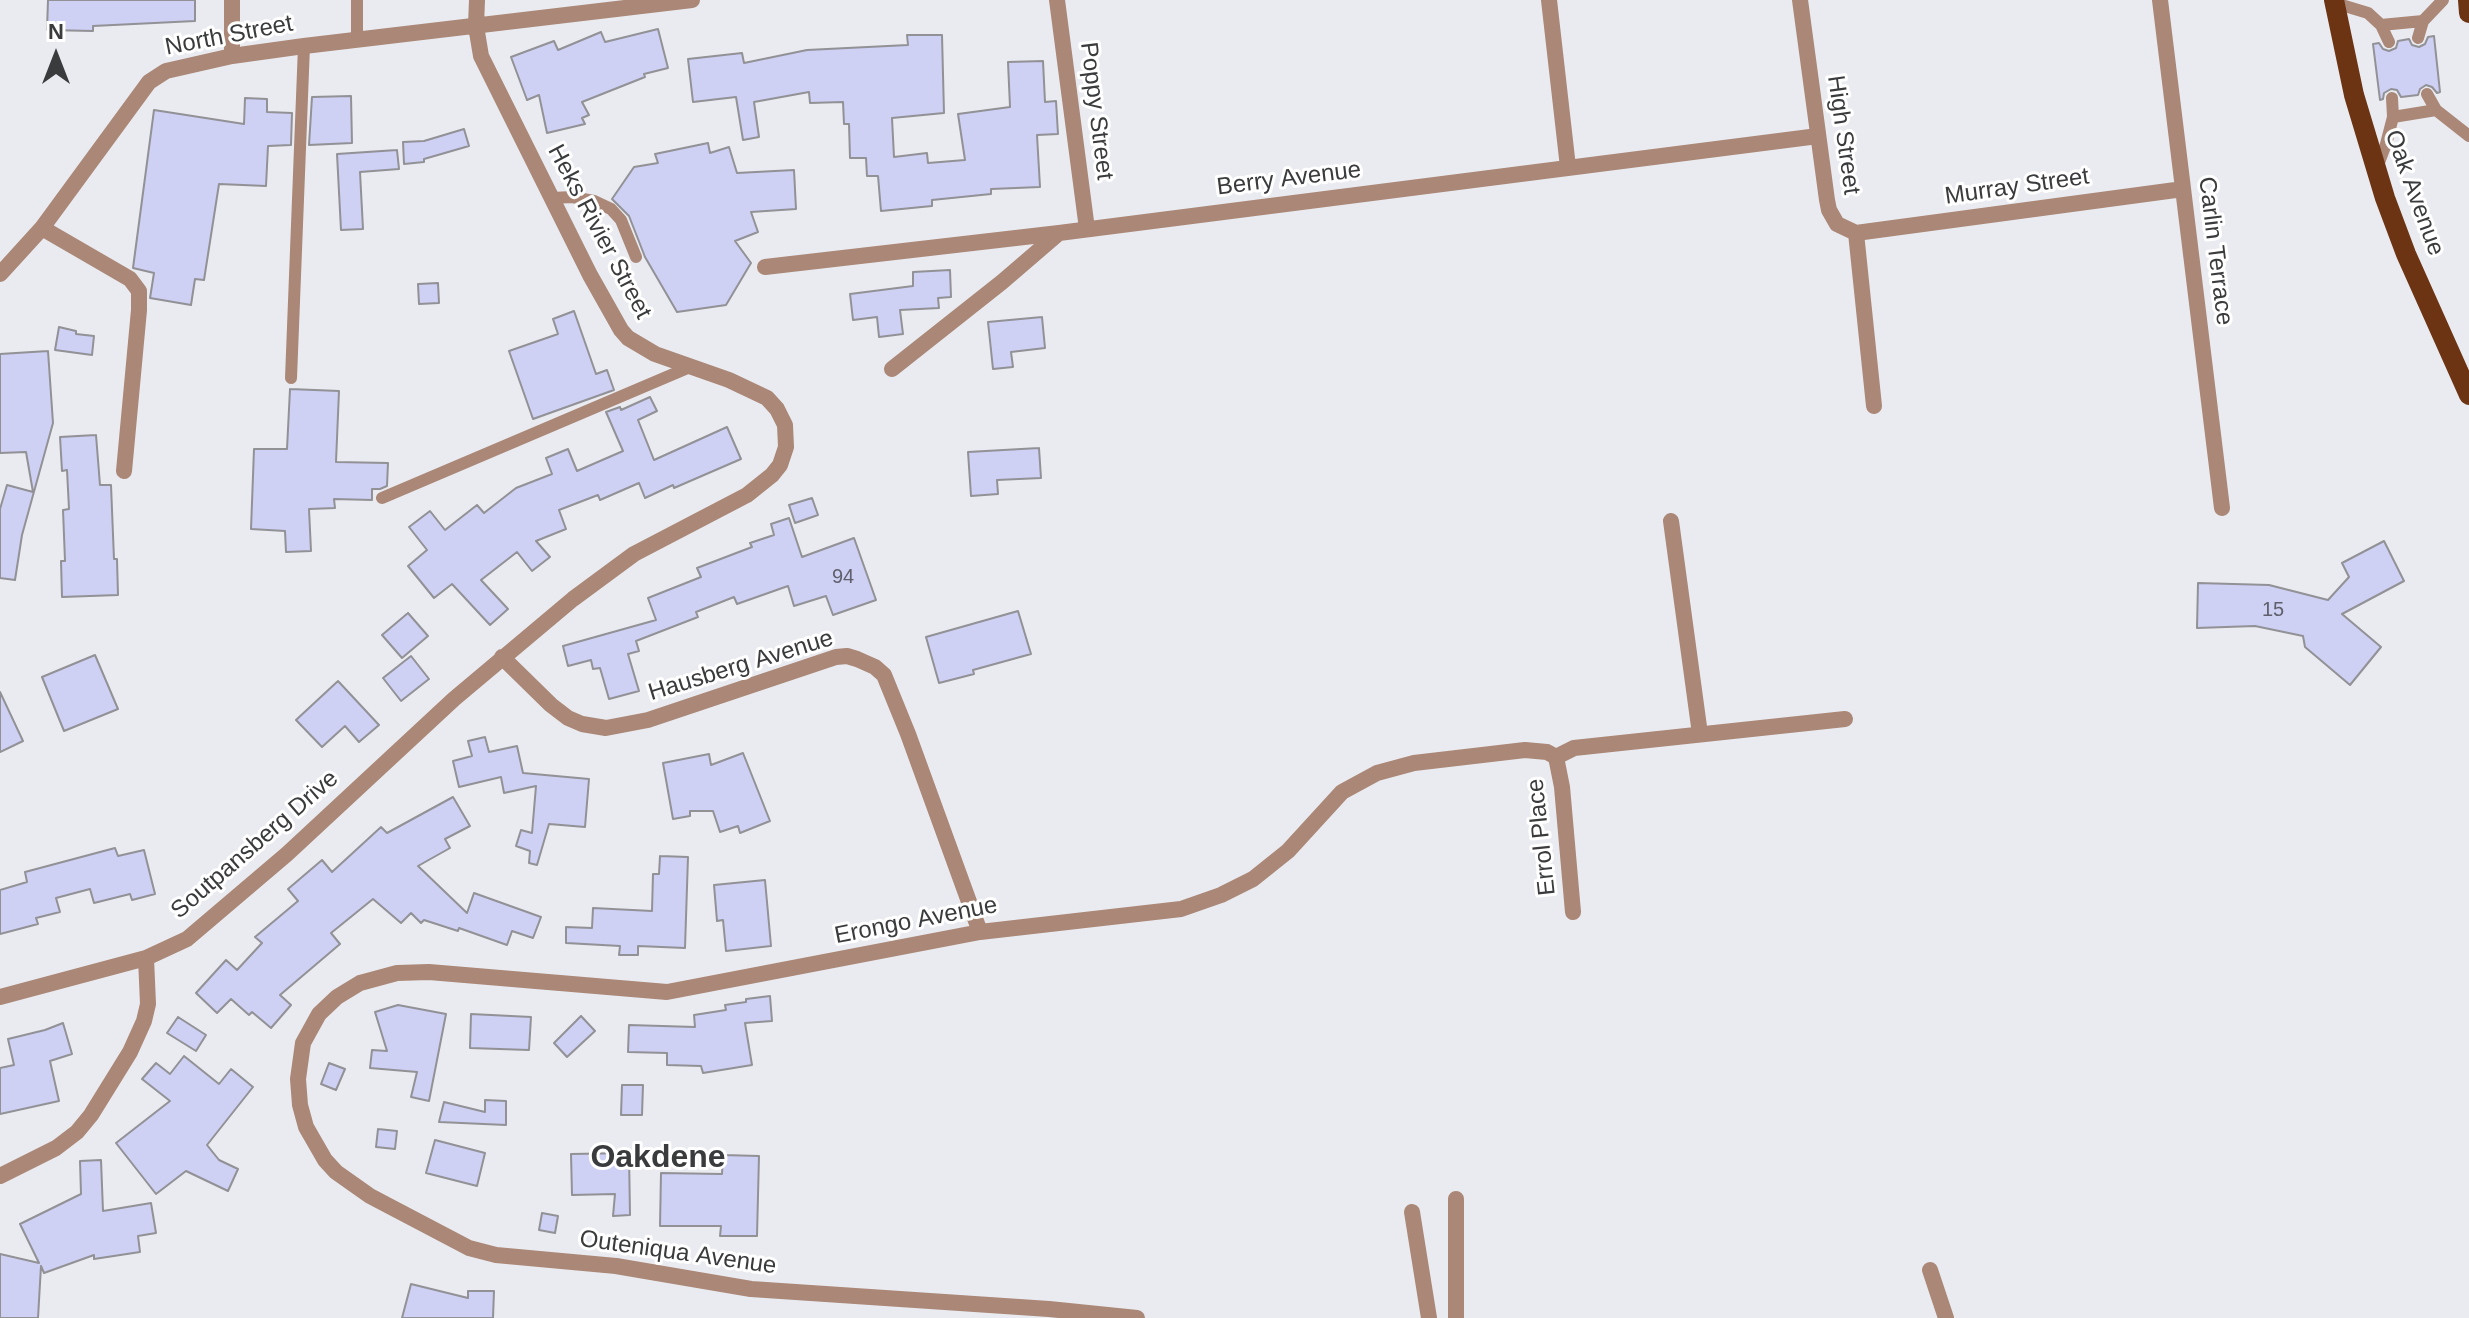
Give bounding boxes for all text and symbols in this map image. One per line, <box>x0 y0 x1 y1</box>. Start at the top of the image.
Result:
street label: North Street <box>163 10 295 62</box>
north arrow <box>16 16 96 96</box>
text: N <box>48 19 64 44</box>
street label: Poppy Street <box>1073 40 1119 182</box>
street label: High Street <box>1820 74 1866 196</box>
street label: Oak Avenue <box>2378 126 2450 260</box>
street label: Heks Rivier Street <box>541 140 657 324</box>
street label: Berry Avenue <box>1215 156 1363 202</box>
street label: Murray Street <box>1943 163 2091 211</box>
street label: Carlin Terrace <box>2192 175 2238 327</box>
house number: 94 <box>832 565 854 589</box>
house number: 15 <box>2262 598 2284 622</box>
street label: Hausberg Avenue <box>645 624 837 708</box>
street label: Soutpansberg Drive <box>166 765 344 925</box>
street label: Errol Place <box>1522 777 1562 897</box>
street label: Erongo Avenue <box>832 891 1000 951</box>
district label: Oakdene <box>590 1139 726 1177</box>
street label: Outeniqua Avenue <box>578 1225 778 1281</box>

